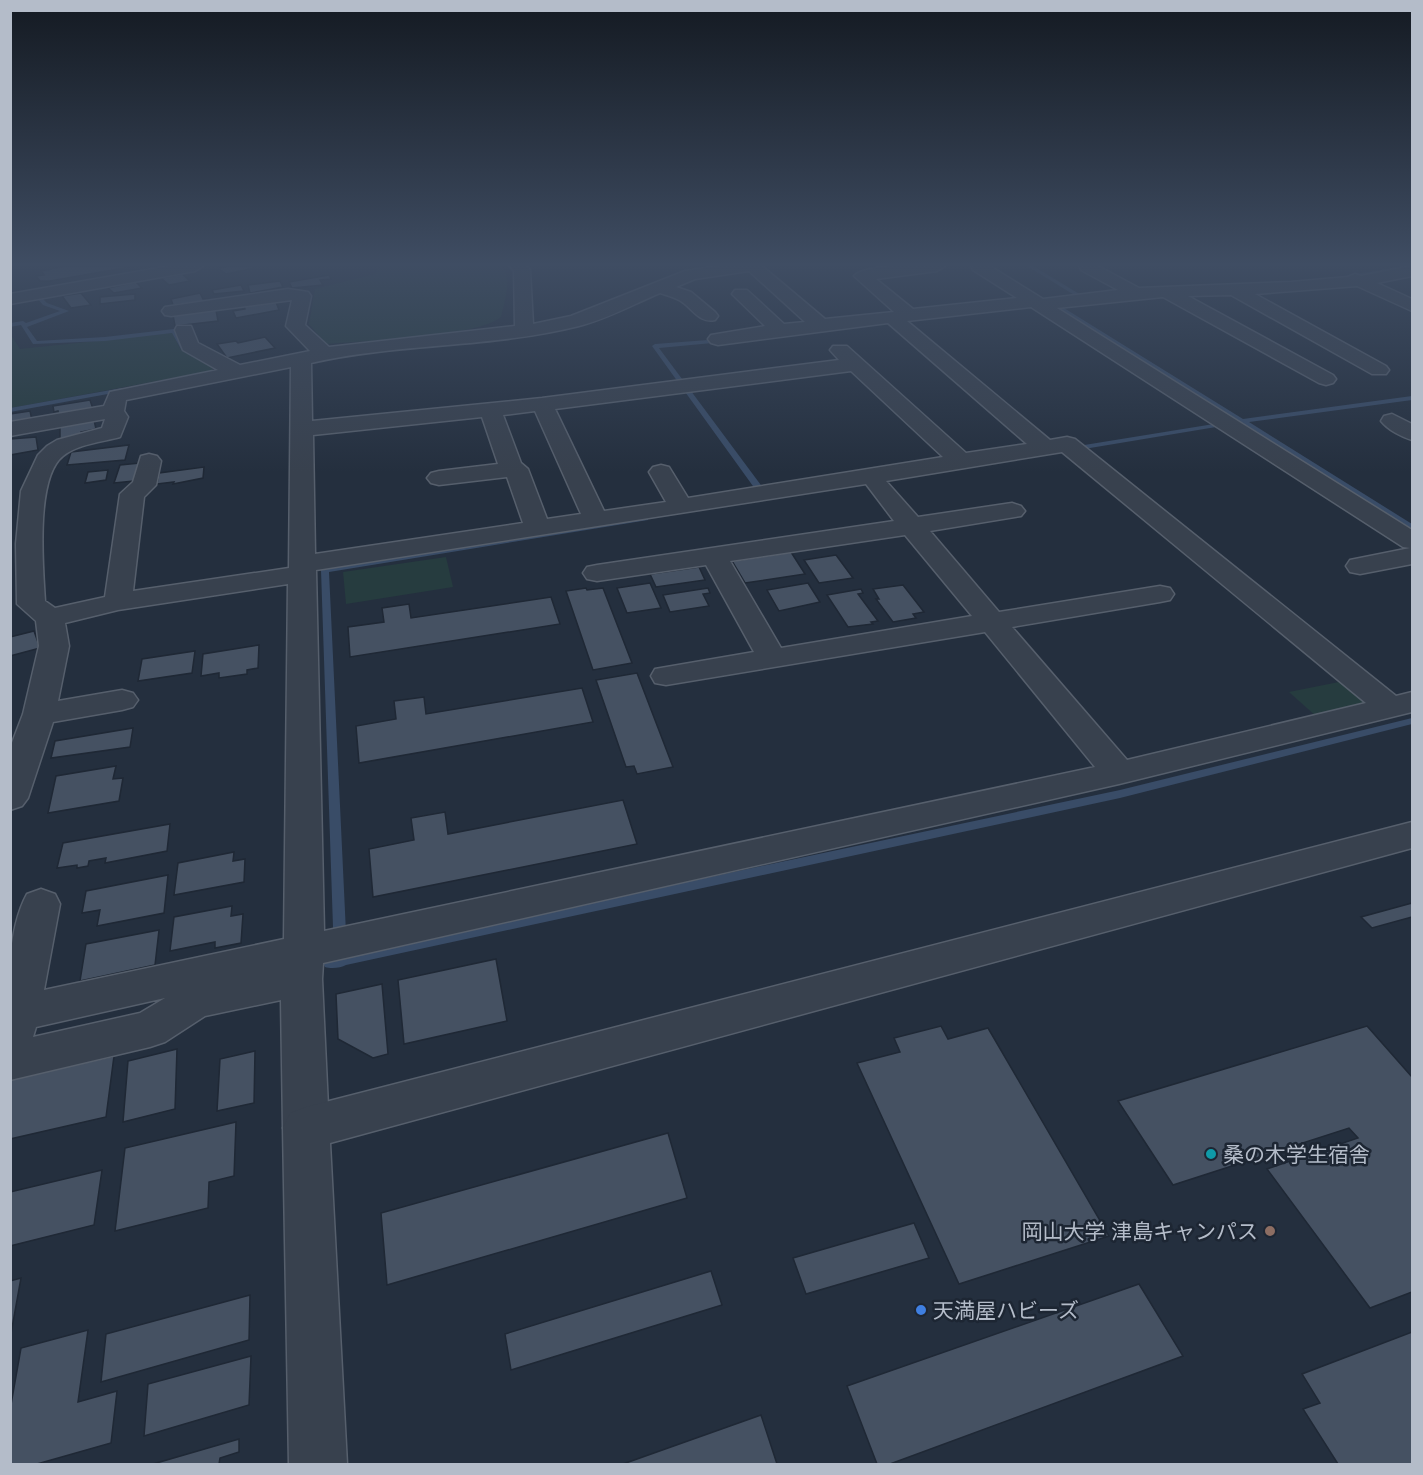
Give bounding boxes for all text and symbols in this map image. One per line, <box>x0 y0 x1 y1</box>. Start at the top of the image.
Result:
place label: 桑の木学生宿舎 <box>1223 1140 1370 1168</box>
marker: 桑の木学生宿舎 <box>1204 1147 1218 1161</box>
place label: 岡山大学 津島キャンパス <box>1022 1217 1258 1245</box>
marker: 岡山大学 津島キャンパス <box>1263 1224 1277 1238</box>
place label: 天満屋ハビーズ <box>933 1296 1079 1324</box>
marker: 天満屋ハビーズ <box>914 1303 928 1317</box>

